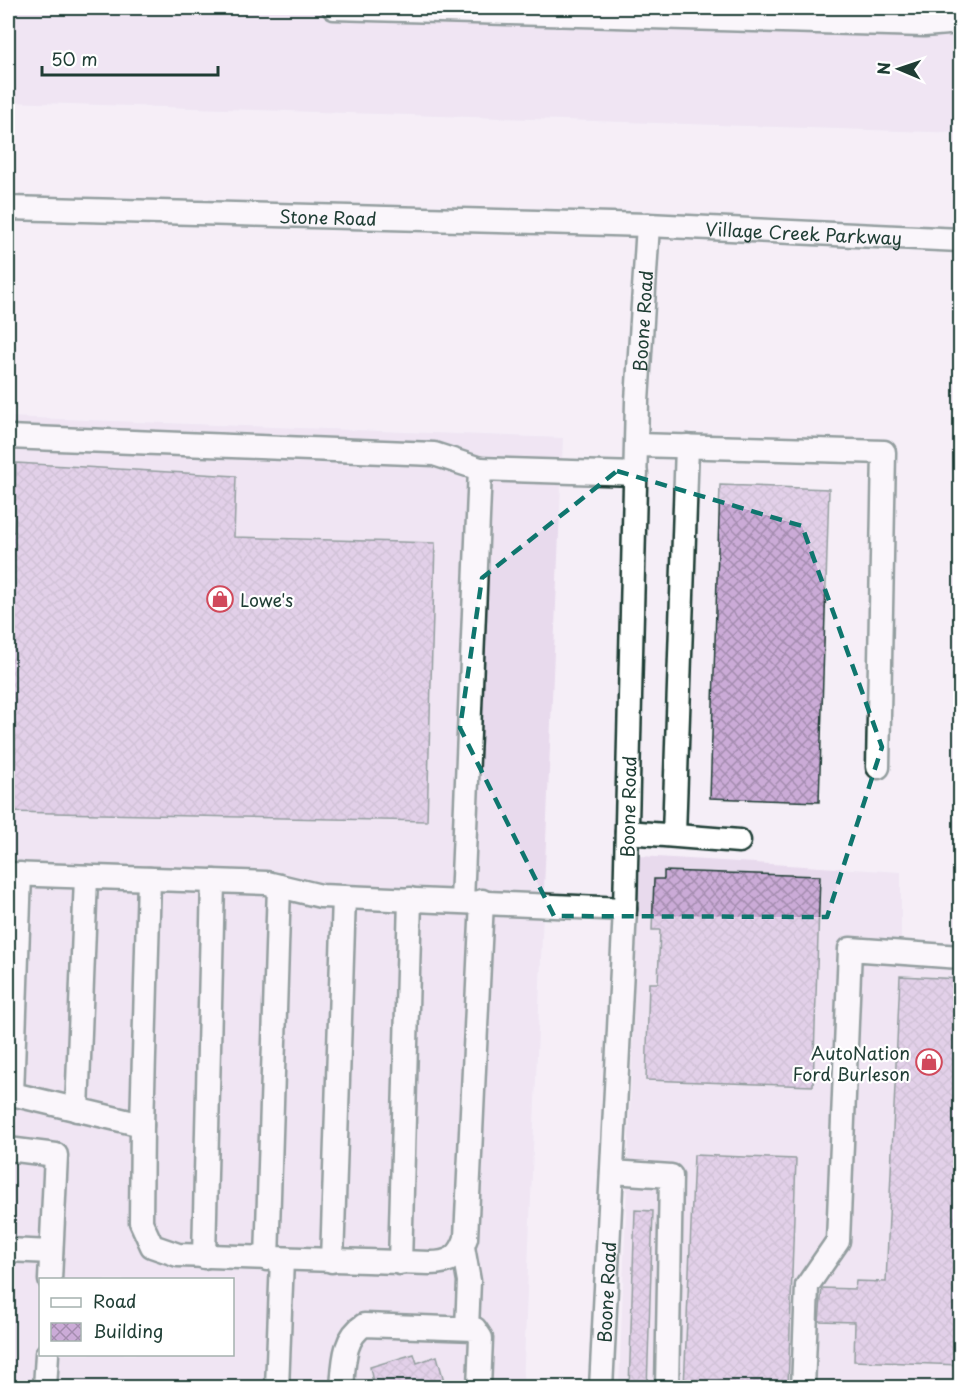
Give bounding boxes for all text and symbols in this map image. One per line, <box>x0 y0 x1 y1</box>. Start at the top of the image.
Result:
scale bar <box>42 39 218 77</box>
north arrow <box>869 39 929 99</box>
text: 50 m <box>51 45 98 72</box>
text: N <box>871 62 895 75</box>
street label: Stone Road <box>279 202 377 231</box>
street label: Village Creek Parkway <box>705 214 903 251</box>
street label: Boone Road <box>625 269 659 372</box>
shop icon: Lowe's <box>205 584 235 614</box>
place label: Lowe's <box>240 586 293 613</box>
street label: Boone Road <box>613 755 642 858</box>
place label: AutoNation Ford Burleson <box>792 1039 910 1087</box>
shop icon: AutoNation Ford Burleson <box>914 1047 944 1077</box>
street label: Boone Road <box>590 1241 622 1344</box>
legend <box>39 1278 234 1356</box>
text: Road <box>93 1287 137 1314</box>
text: Building <box>93 1317 163 1344</box>

